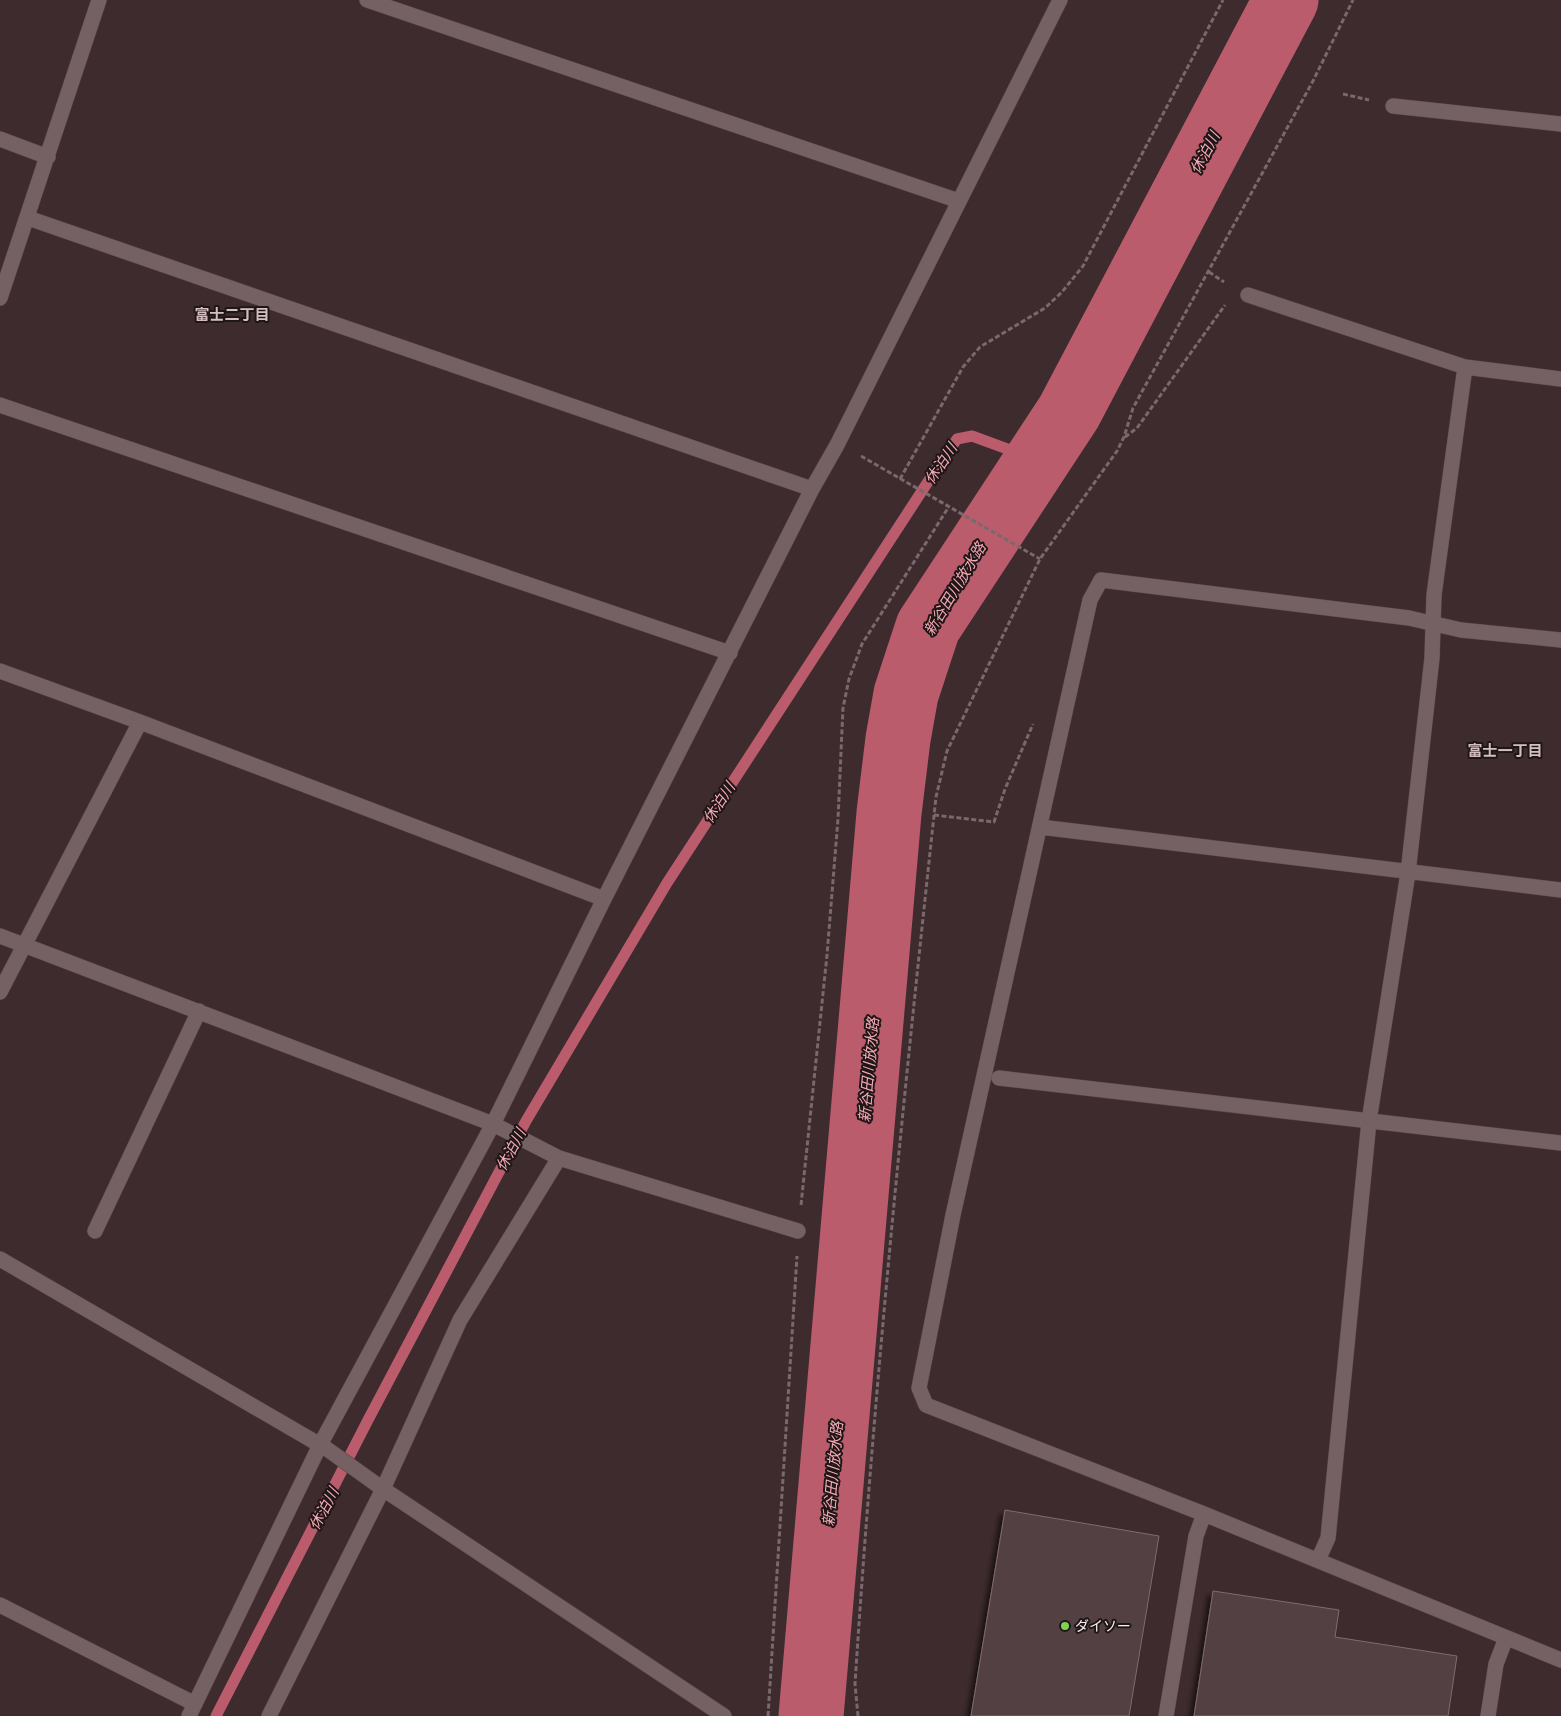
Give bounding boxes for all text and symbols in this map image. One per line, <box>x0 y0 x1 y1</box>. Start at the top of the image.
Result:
water label: 休泊川 <box>1186 127 1224 177</box>
district label: 富士二丁目 <box>194 306 270 324</box>
water label: 休泊川 <box>921 439 962 488</box>
water label: 新谷田川放水路 <box>920 538 991 639</box>
district label: 富士一丁目 <box>1467 742 1543 760</box>
water label: 休泊川 <box>699 778 740 827</box>
water label: 新谷田川放水路 <box>855 1015 883 1123</box>
water label: 休泊川 <box>492 1124 530 1174</box>
water label: 新谷田川放水路 <box>819 1419 847 1527</box>
water label: 休泊川 <box>305 1483 343 1533</box>
place label: ダイソー <box>1075 1618 1131 1634</box>
marker: ダイソー <box>1059 1620 1071 1632</box>

